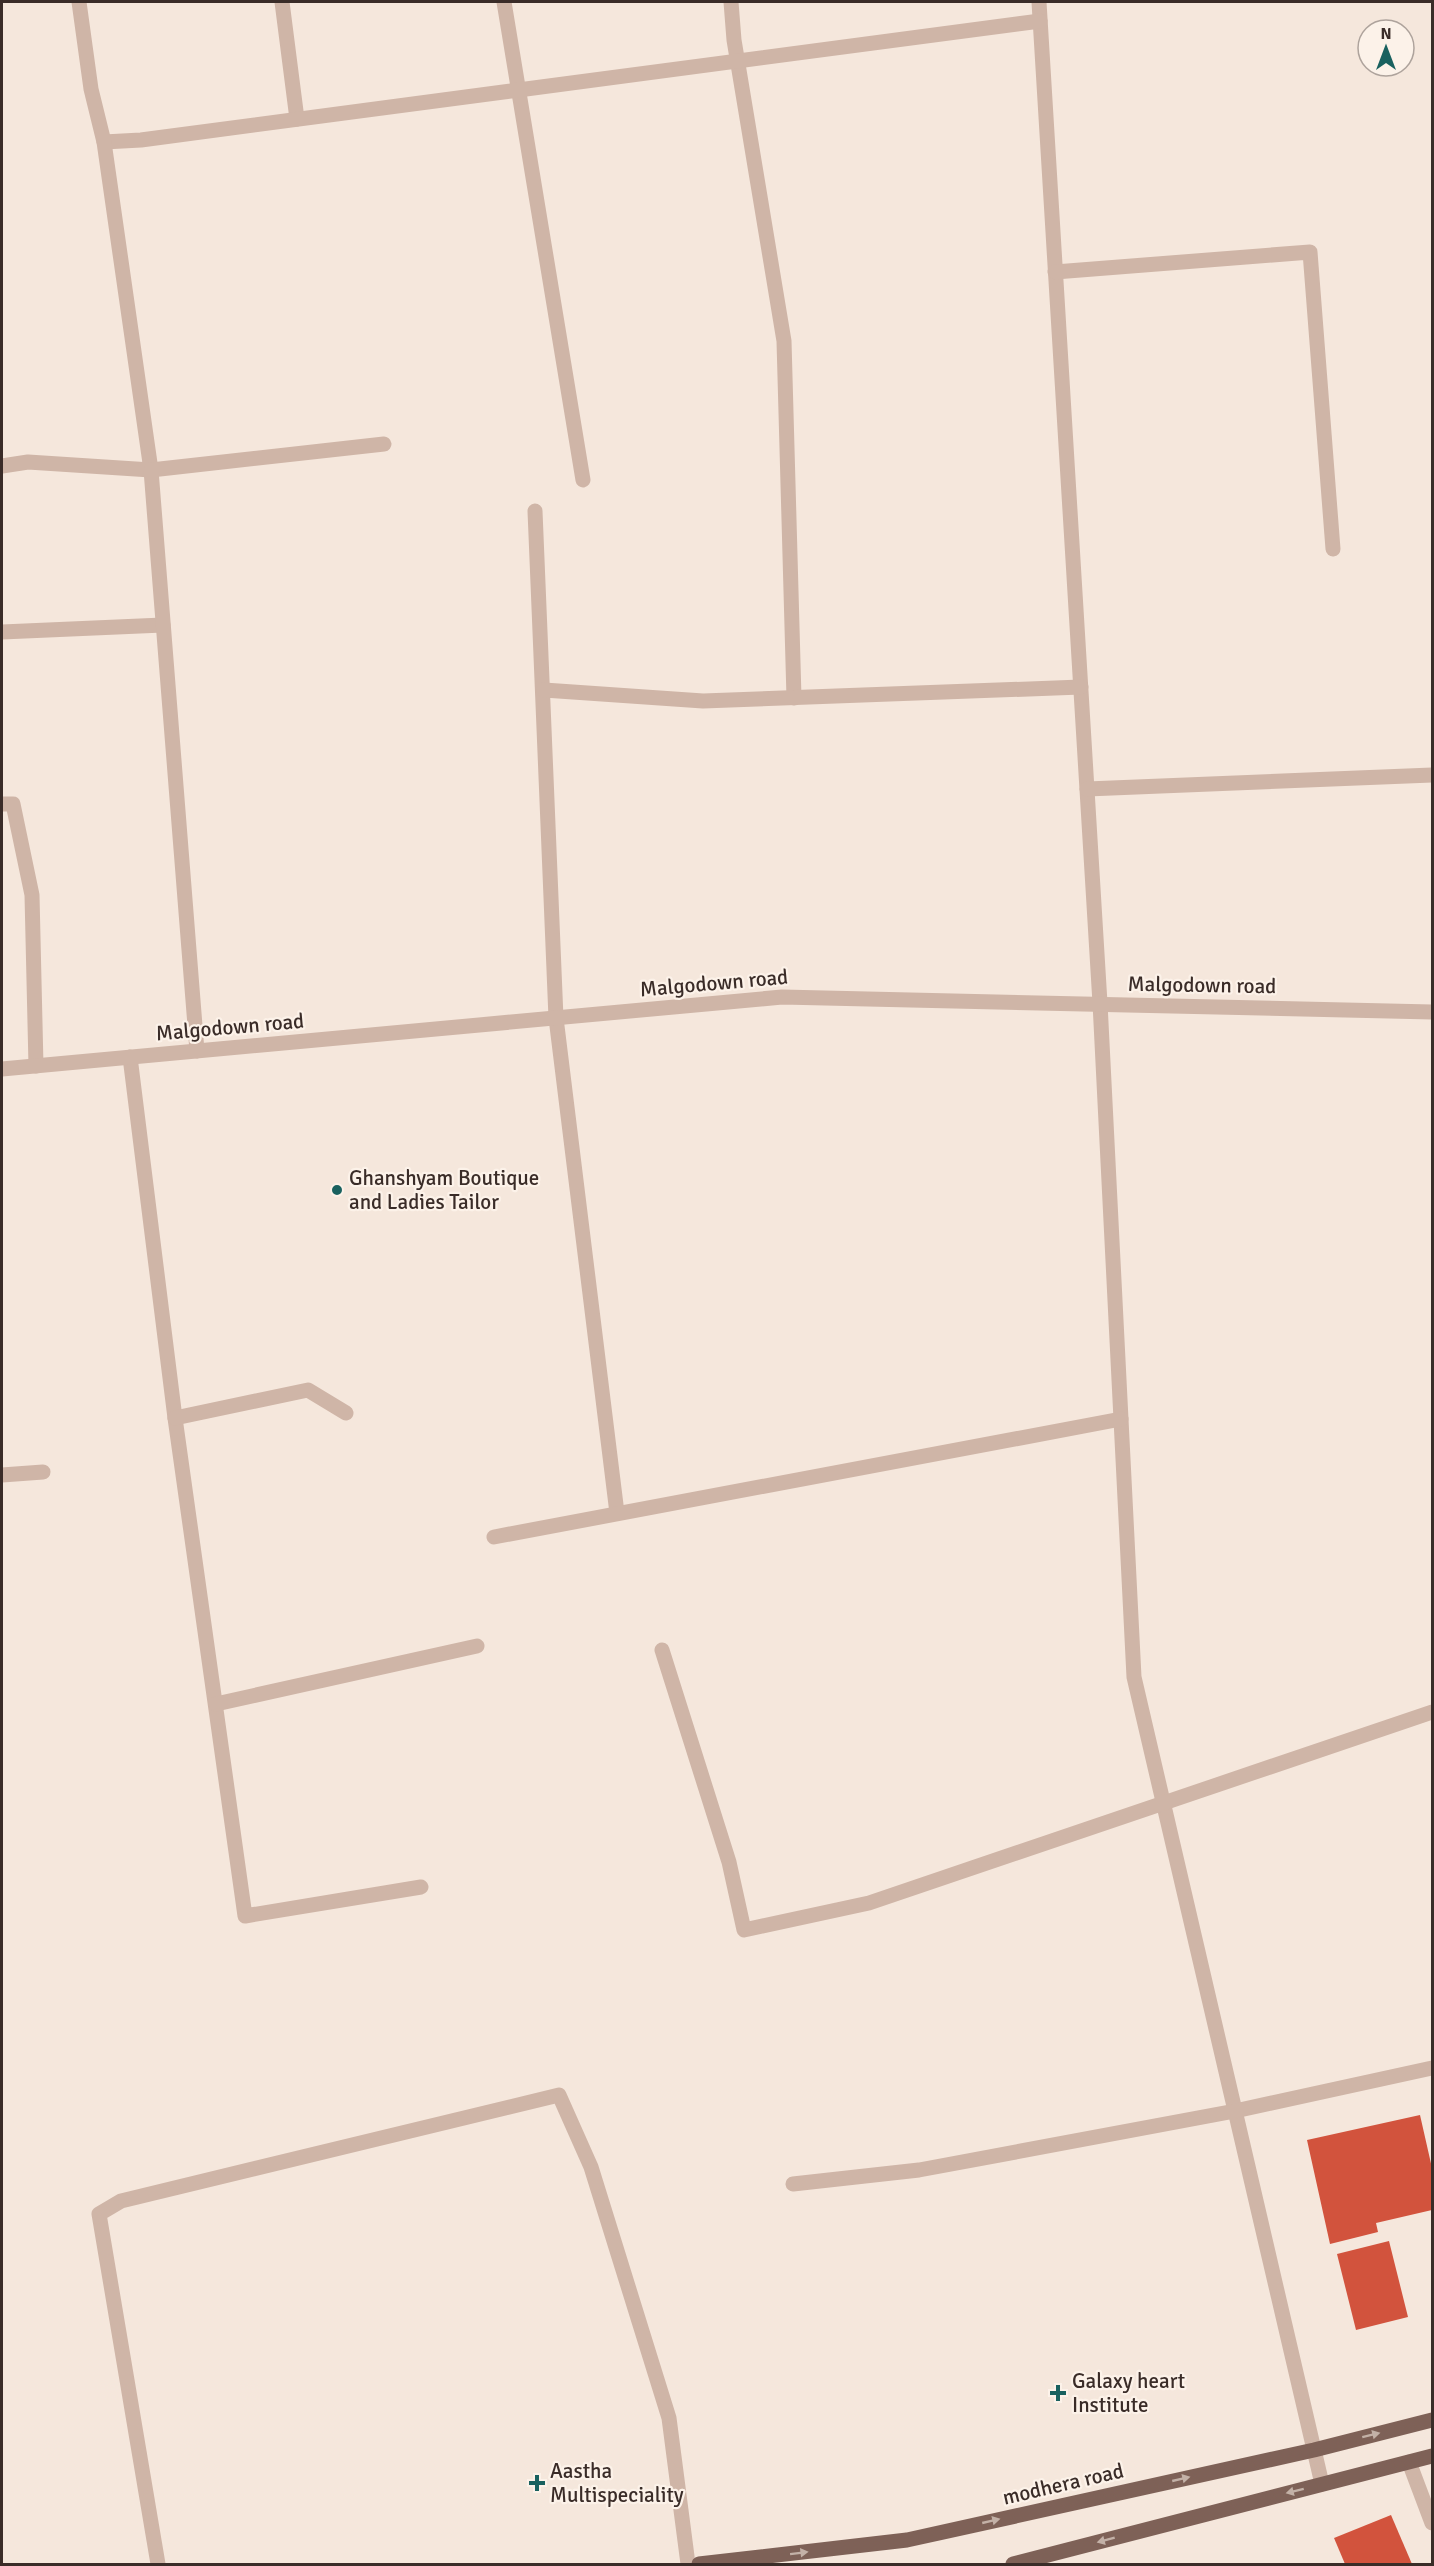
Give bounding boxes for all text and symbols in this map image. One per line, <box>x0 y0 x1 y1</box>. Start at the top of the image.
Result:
north arrow <box>1356 18 1416 78</box>
text: N <box>1380 24 1392 44</box>
street label: Malgodown road <box>639 964 789 1002</box>
street label: Malgodown road <box>1127 971 1277 999</box>
street label: Malgodown road <box>155 1008 305 1046</box>
place label: Ghanshyam Boutique and Ladies Tailor <box>349 1165 539 1215</box>
marker: Ghanshyam Boutique and Ladies Tailor <box>330 1183 344 1197</box>
place label: Galaxy heart Institute <box>1072 2368 1185 2418</box>
marker: Galaxy heart Institute <box>1049 2384 1067 2402</box>
one-way arrow <box>1363 2430 1381 2439</box>
street label: modhera road <box>1000 2457 1126 2511</box>
place label: Aastha Multispeciality <box>550 2458 684 2508</box>
marker: Aastha Multispeciality <box>528 2474 546 2492</box>
one-way arrow <box>1172 2474 1191 2483</box>
one-way arrow <box>1285 2487 1303 2496</box>
one-way arrow <box>982 2516 1000 2526</box>
one-way arrow <box>1097 2535 1115 2545</box>
one-way arrow <box>789 2548 808 2557</box>

